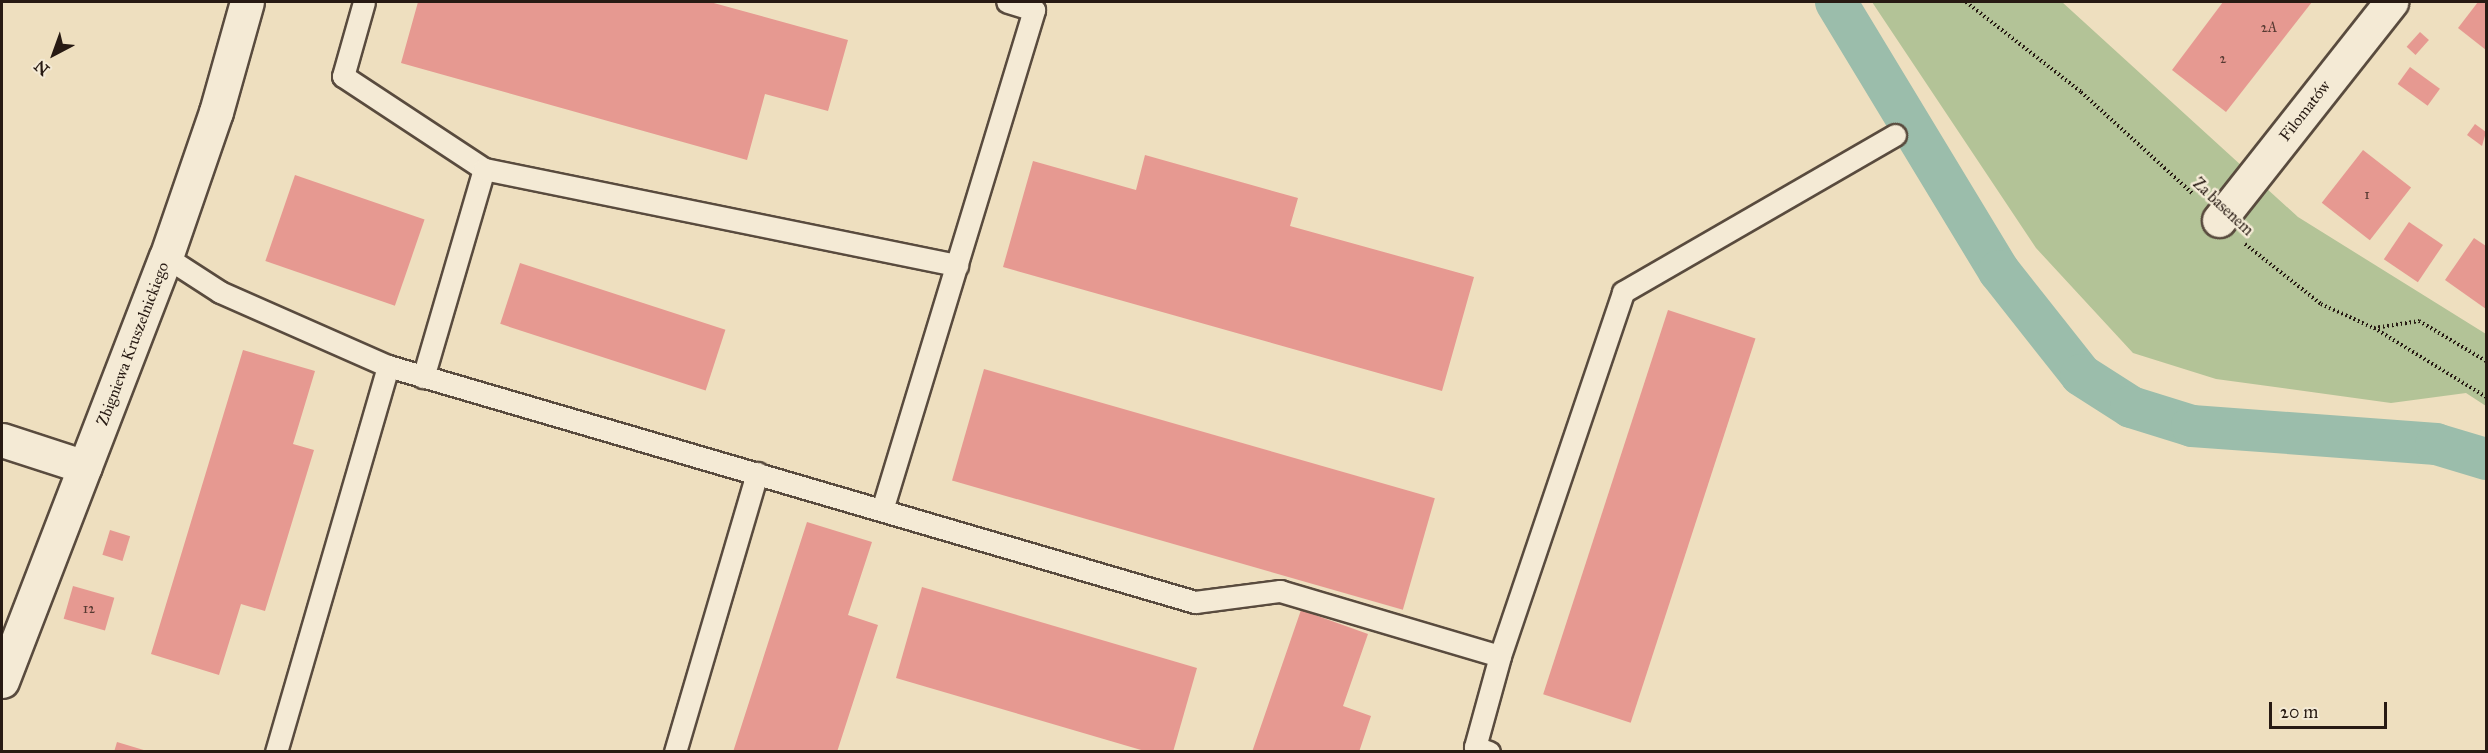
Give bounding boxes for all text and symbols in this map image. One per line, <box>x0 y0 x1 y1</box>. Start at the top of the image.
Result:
house number: 2A <box>2261 20 2277 36</box>
north arrow <box>24 24 84 84</box>
house number: 2 <box>2220 51 2226 67</box>
text: N <box>31 56 53 80</box>
street label: Filomatów <box>2275 77 2335 145</box>
street label: Za basenem <box>2189 174 2257 240</box>
house number: 1 <box>2364 187 2370 203</box>
street label: Zbigniewa Kruszelnickiego <box>93 259 173 429</box>
house number: 12 <box>83 601 95 617</box>
scale bar <box>2272 690 2390 728</box>
text: 20 m <box>2280 701 2318 723</box>

